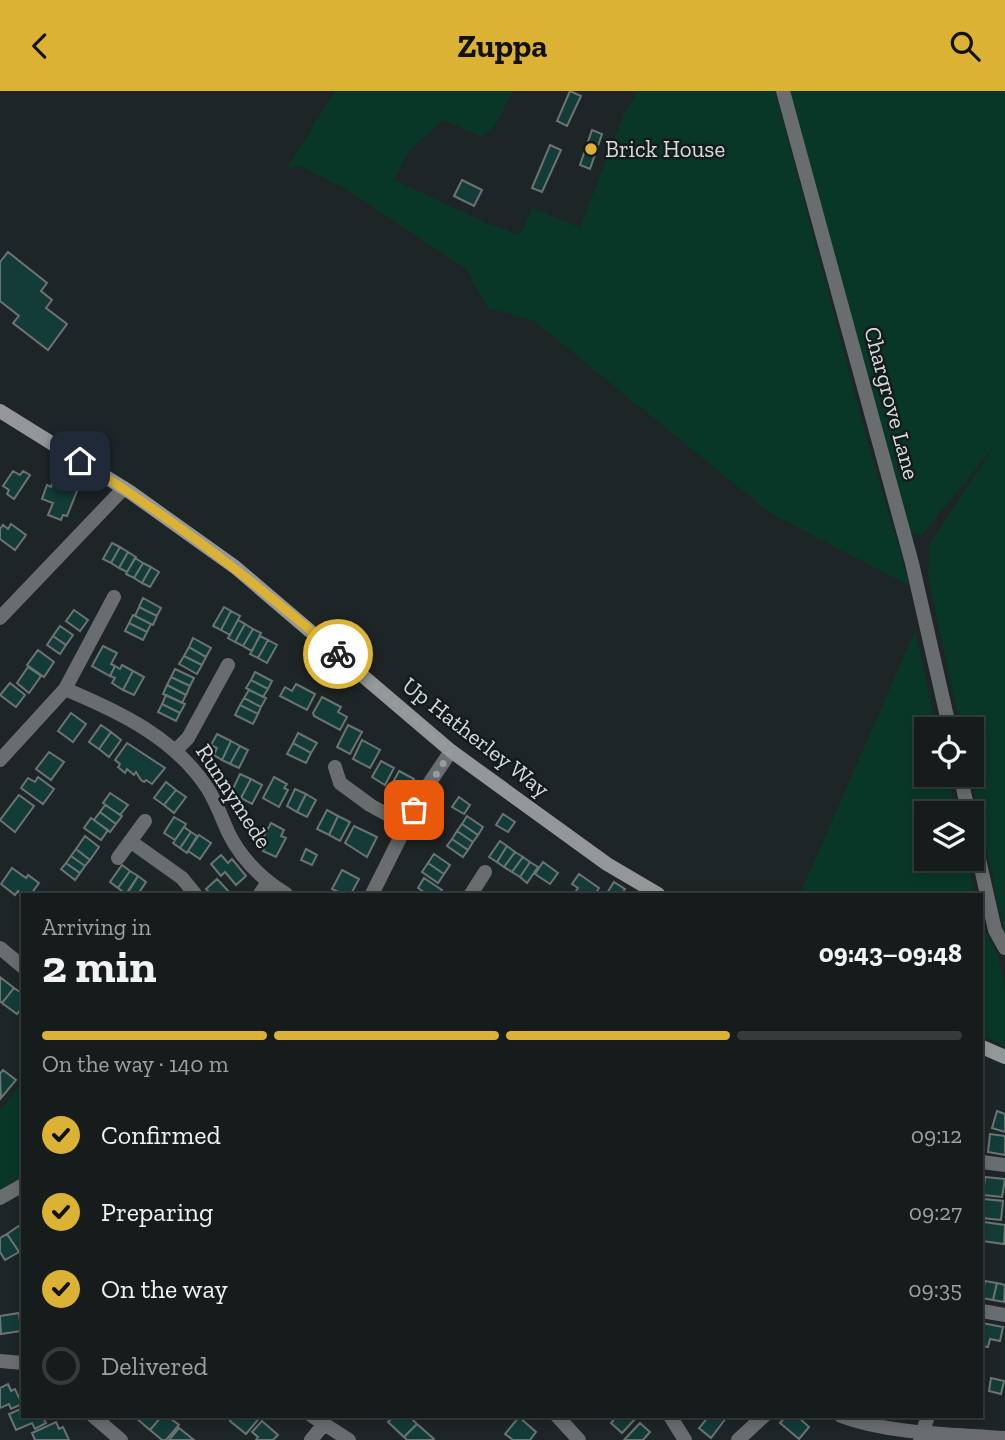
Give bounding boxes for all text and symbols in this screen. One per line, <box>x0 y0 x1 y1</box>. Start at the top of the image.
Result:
icon: back <box>21 27 59 65</box>
text: Zuppa <box>458 27 547 65</box>
icon: search <box>946 27 984 65</box>
place label: Brick House <box>605 135 725 163</box>
marker: Brick House <box>583 141 599 157</box>
street label: Chargrove Lane <box>858 323 926 483</box>
pin <box>50 431 110 491</box>
icon: home <box>61 442 99 480</box>
courier <box>303 619 373 689</box>
icon: bike <box>319 635 357 673</box>
street label: Up Hatherley Way <box>397 671 555 803</box>
map controls <box>914 717 984 871</box>
button: locate <box>914 717 984 787</box>
street label: Runnymede <box>190 739 278 853</box>
pin <box>384 780 444 840</box>
icon: bag <box>395 791 433 829</box>
button: layers <box>914 801 984 871</box>
text: Arriving in <box>42 913 151 941</box>
text: 09:43–09:48 <box>819 937 962 969</box>
text: 2 min <box>42 939 157 994</box>
text: On the way · 140 m <box>42 1050 229 1078</box>
icon: check <box>42 1116 80 1154</box>
text: Confirmed <box>101 1119 221 1151</box>
text: 09:12 <box>911 1121 962 1149</box>
icon: check <box>42 1193 80 1231</box>
text: Preparing <box>101 1196 213 1228</box>
text: 09:27 <box>909 1198 962 1226</box>
icon: check <box>42 1270 80 1308</box>
text: On the way <box>101 1273 228 1305</box>
text: 09:35 <box>908 1275 962 1303</box>
text: Delivered <box>101 1350 208 1382</box>

